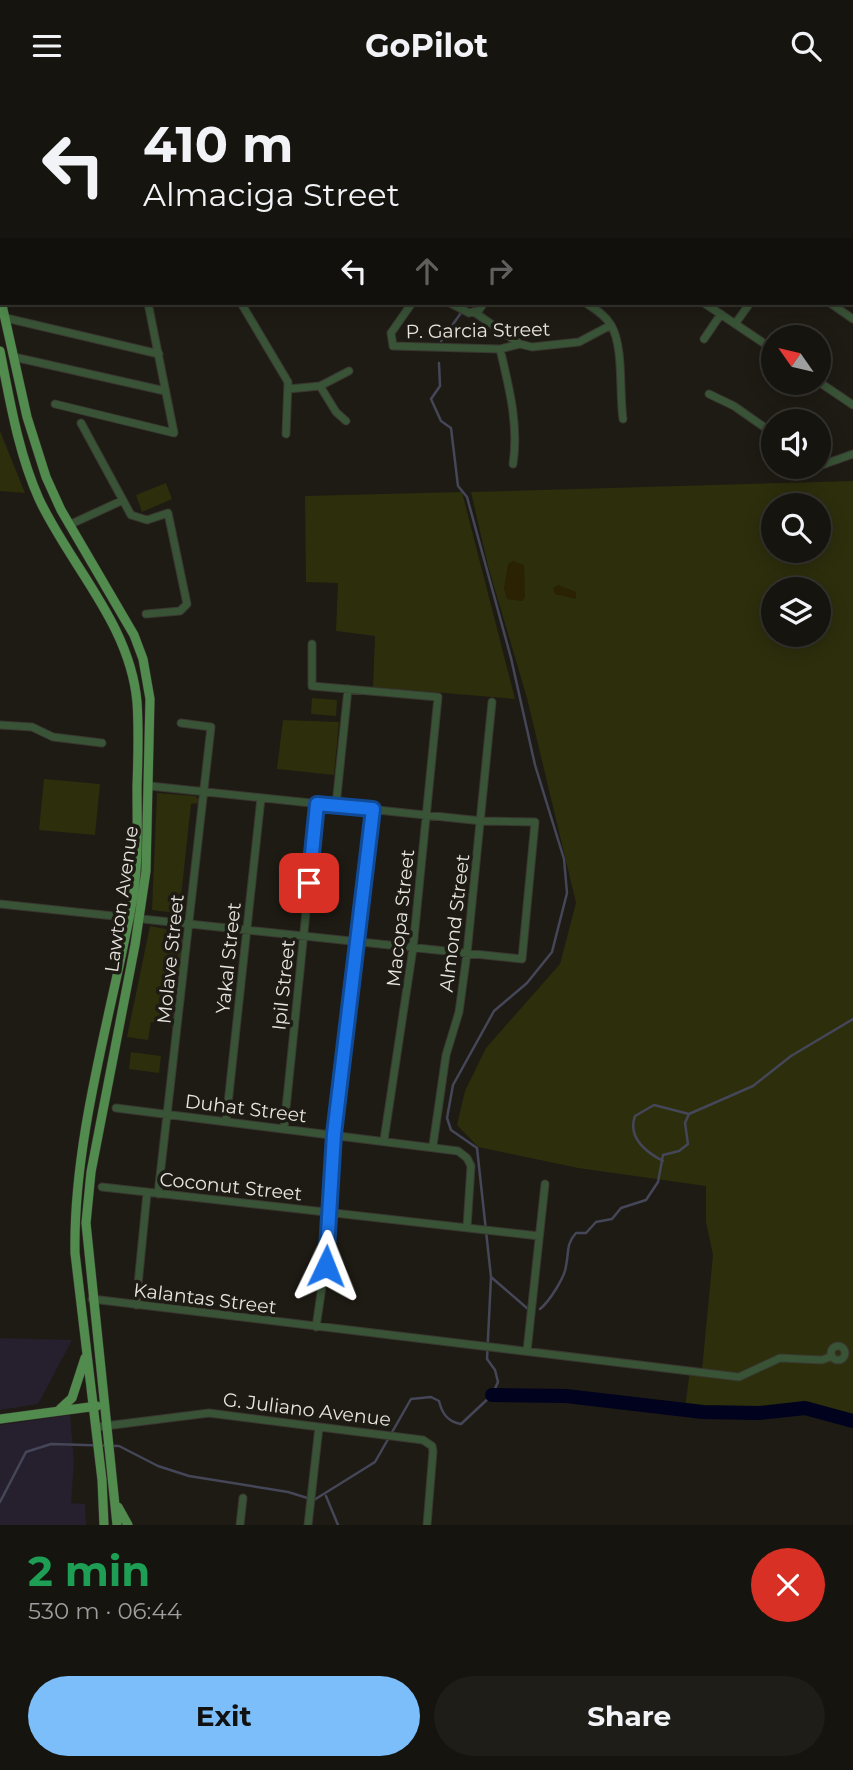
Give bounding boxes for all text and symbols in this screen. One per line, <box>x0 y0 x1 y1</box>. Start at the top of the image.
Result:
text: GoPilot <box>365 26 488 65</box>
icon: menu <box>28 27 66 65</box>
icon: search <box>787 27 825 65</box>
text: 410 m <box>143 115 293 174</box>
icon: left <box>28 119 119 210</box>
text: Almaciga Street <box>143 175 400 214</box>
icon: left <box>335 252 373 290</box>
icon: ahead <box>408 252 446 290</box>
icon: right <box>481 252 519 290</box>
street label: P. Garcia Street <box>405 318 551 343</box>
north arrow <box>761 325 831 395</box>
map controls <box>761 325 831 647</box>
button: sound <box>761 409 831 479</box>
button: search <box>761 493 831 563</box>
button: layers <box>761 577 831 647</box>
street label: Lawton Avenue <box>100 824 143 974</box>
street label: Macopa Street <box>382 848 419 988</box>
street label: Almond Street <box>435 852 474 993</box>
pin <box>279 853 339 913</box>
icon: arrive <box>290 864 328 902</box>
street label: Molave Street <box>152 893 189 1025</box>
street label: Yakal Street <box>211 901 246 1015</box>
street label: Ipil Street <box>267 938 300 1032</box>
street label: Duhat Street <box>184 1090 308 1127</box>
street label: Coconut Street <box>159 1168 304 1205</box>
position arrow <box>289 1229 363 1303</box>
street label: Kalantas Street <box>132 1278 278 1319</box>
street label: G. Juliano Avenue <box>222 1388 392 1431</box>
text: 2 min <box>28 1545 150 1597</box>
button: close <box>751 1548 825 1622</box>
text: 530 m · 06:44 <box>28 1597 182 1625</box>
button: Exit <box>28 1676 420 1756</box>
button: Share <box>434 1676 825 1756</box>

